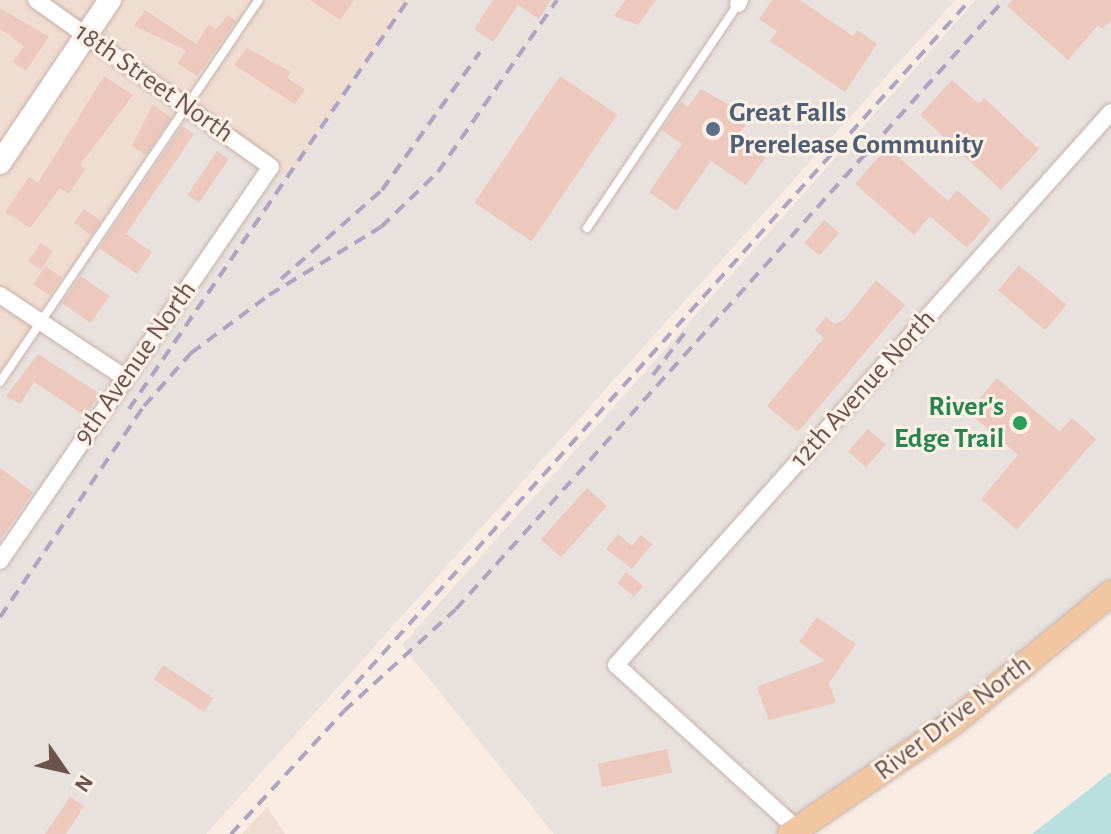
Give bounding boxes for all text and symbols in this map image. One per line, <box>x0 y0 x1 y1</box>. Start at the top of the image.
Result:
street label: 18th Street North <box>68 16 240 150</box>
place label: Great Falls Prerelease Community <box>729 96 984 162</box>
marker: Great Falls Prerelease Community <box>704 120 722 138</box>
street label: 9th Avenue North <box>66 275 204 451</box>
street label: 12th Avenue North <box>783 303 943 475</box>
place label: River's Edge Trail <box>894 390 1004 456</box>
marker: River's Edge Trail <box>1011 414 1029 432</box>
street label: River Drive North <box>868 648 1038 788</box>
north arrow <box>24 730 104 810</box>
text: N <box>71 771 97 796</box>

